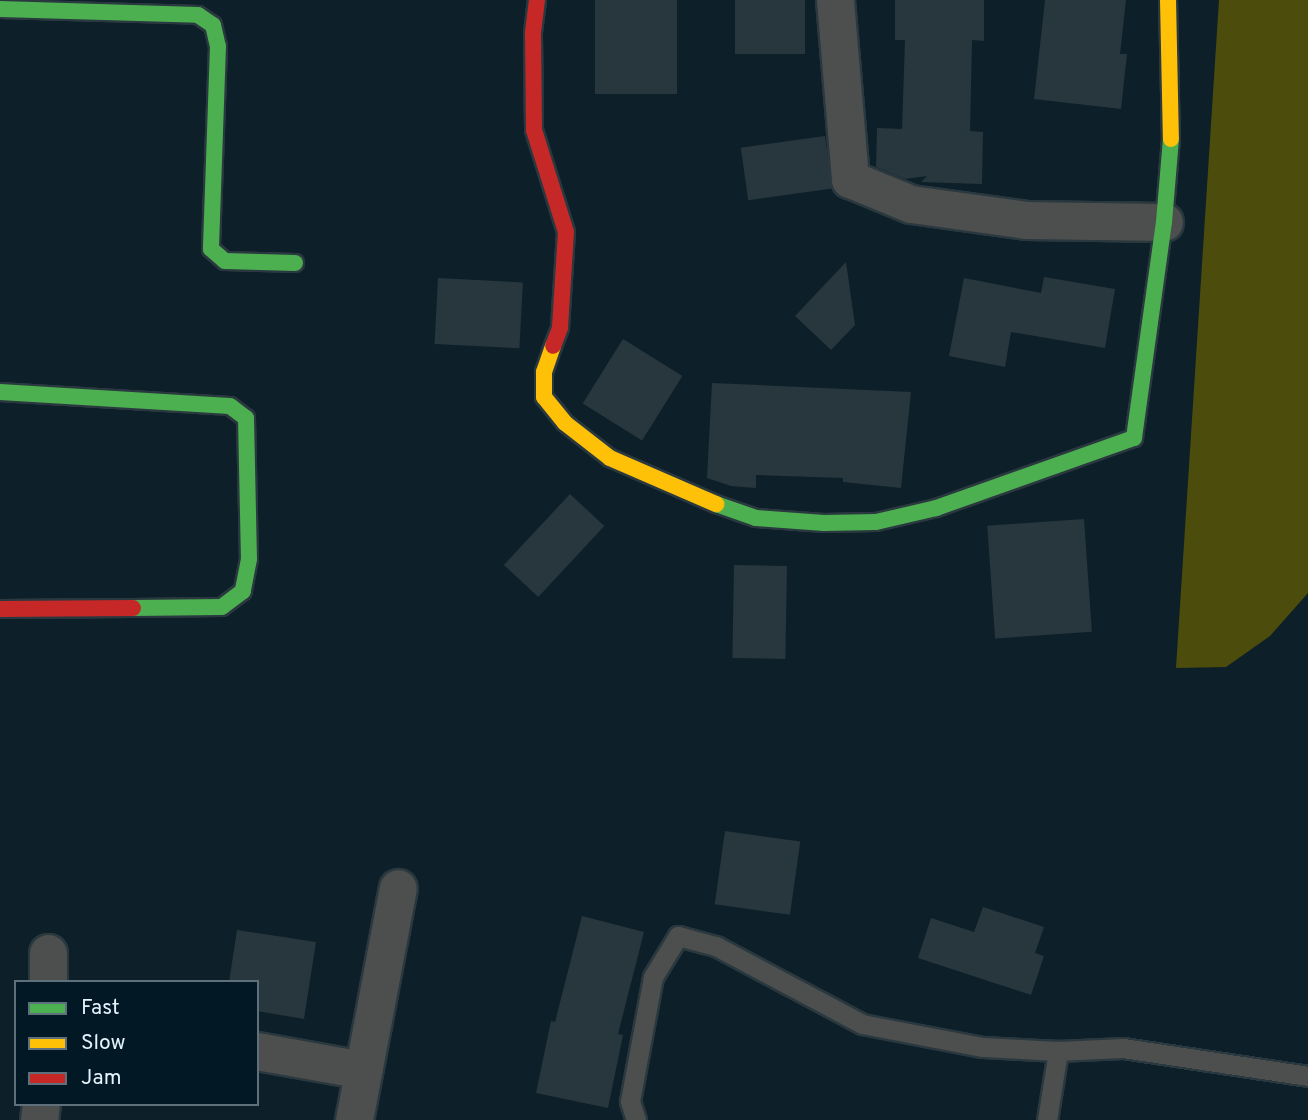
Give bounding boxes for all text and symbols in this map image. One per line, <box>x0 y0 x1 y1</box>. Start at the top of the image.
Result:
legend <box>14 980 259 1106</box>
text: Fast <box>81 995 120 1022</box>
text: Slow <box>81 1030 126 1057</box>
text: Jam <box>81 1065 122 1092</box>

